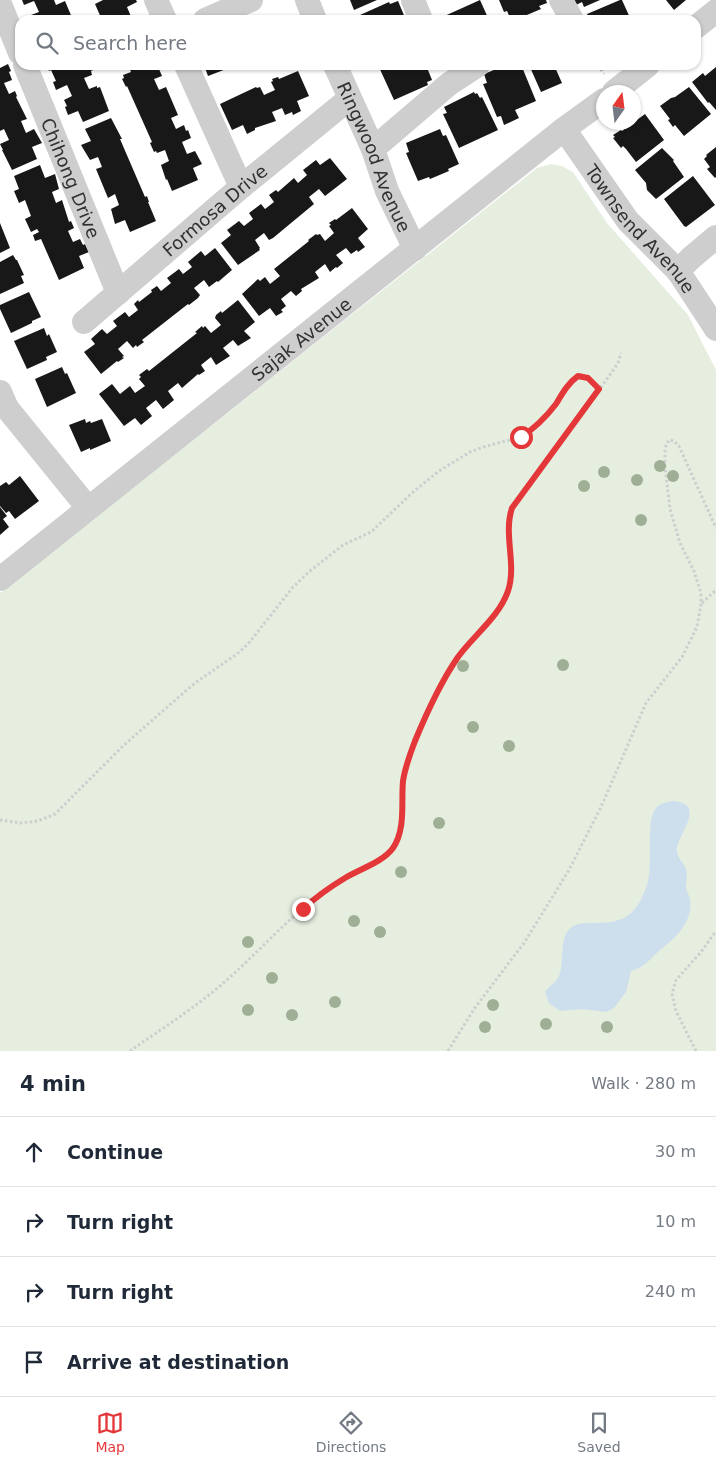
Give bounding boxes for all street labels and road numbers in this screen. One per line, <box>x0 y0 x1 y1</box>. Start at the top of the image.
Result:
street label: Ringwood Avenue <box>333 78 416 235</box>
street label: Chihong Drive <box>37 115 105 241</box>
street label: Townsend Avenue <box>581 159 700 297</box>
street label: Formosa Drive <box>158 160 271 260</box>
street label: Sajak Avenue <box>247 293 355 385</box>

